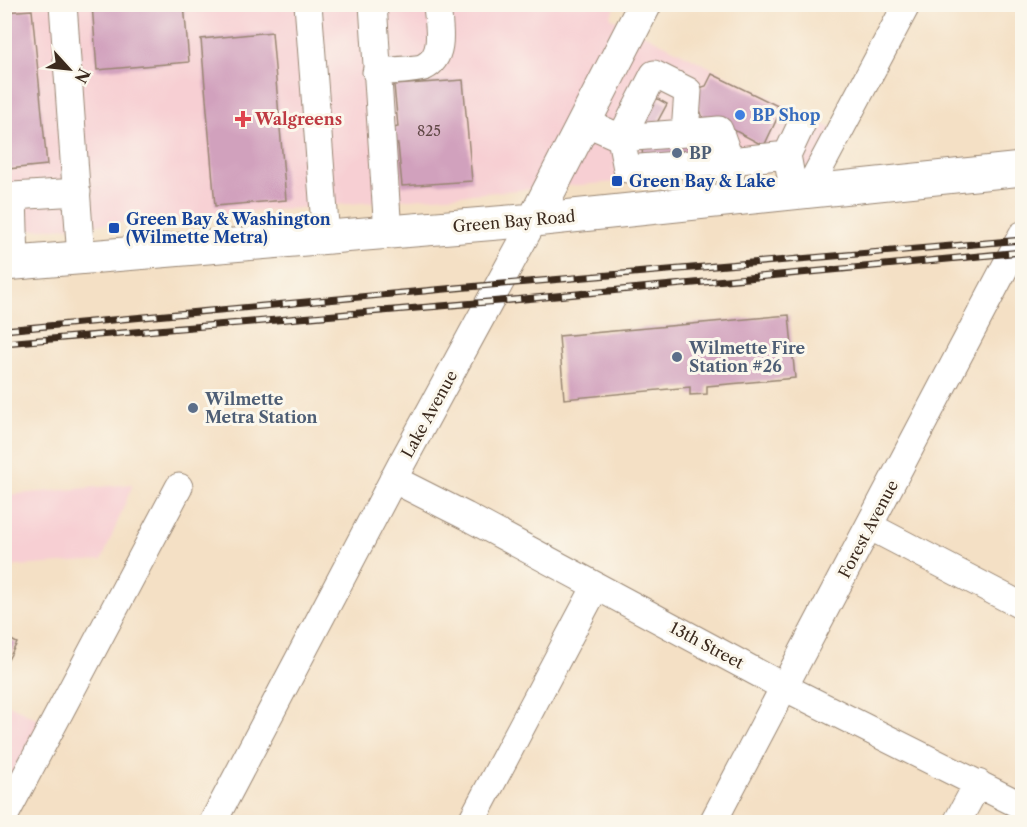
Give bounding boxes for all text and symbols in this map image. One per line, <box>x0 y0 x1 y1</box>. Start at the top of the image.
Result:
north arrow <box>39 39 99 99</box>
text: N <box>70 65 94 87</box>
place label: BP Shop <box>752 105 821 125</box>
marker: BP Shop <box>733 108 747 122</box>
place label: Walgreens <box>254 109 342 129</box>
marker: Walgreens <box>236 112 250 126</box>
house number: 825 <box>417 122 441 140</box>
place label: BP <box>689 143 712 163</box>
marker: BP <box>670 146 684 160</box>
place label: Green Bay & Lake <box>629 171 776 191</box>
marker: Green Bay & Lake <box>610 174 624 188</box>
street label: Green Bay Road <box>452 206 576 236</box>
place label: Green Bay & Washington (Wilmette Metra) <box>126 209 331 247</box>
marker: Green Bay & Washington (Wilmette Metra) <box>107 221 121 235</box>
place label: Wilmette Fire Station #26 <box>688 338 806 376</box>
marker: Wilmette Fire Station #26 <box>670 350 684 364</box>
street label: Lake Avenue <box>397 367 461 461</box>
place label: Wilmette Metra Station <box>204 389 318 427</box>
marker: Wilmette Metra Station <box>186 401 200 415</box>
street label: Forest Avenue <box>834 477 902 581</box>
street label: 13th Street <box>667 617 748 673</box>

